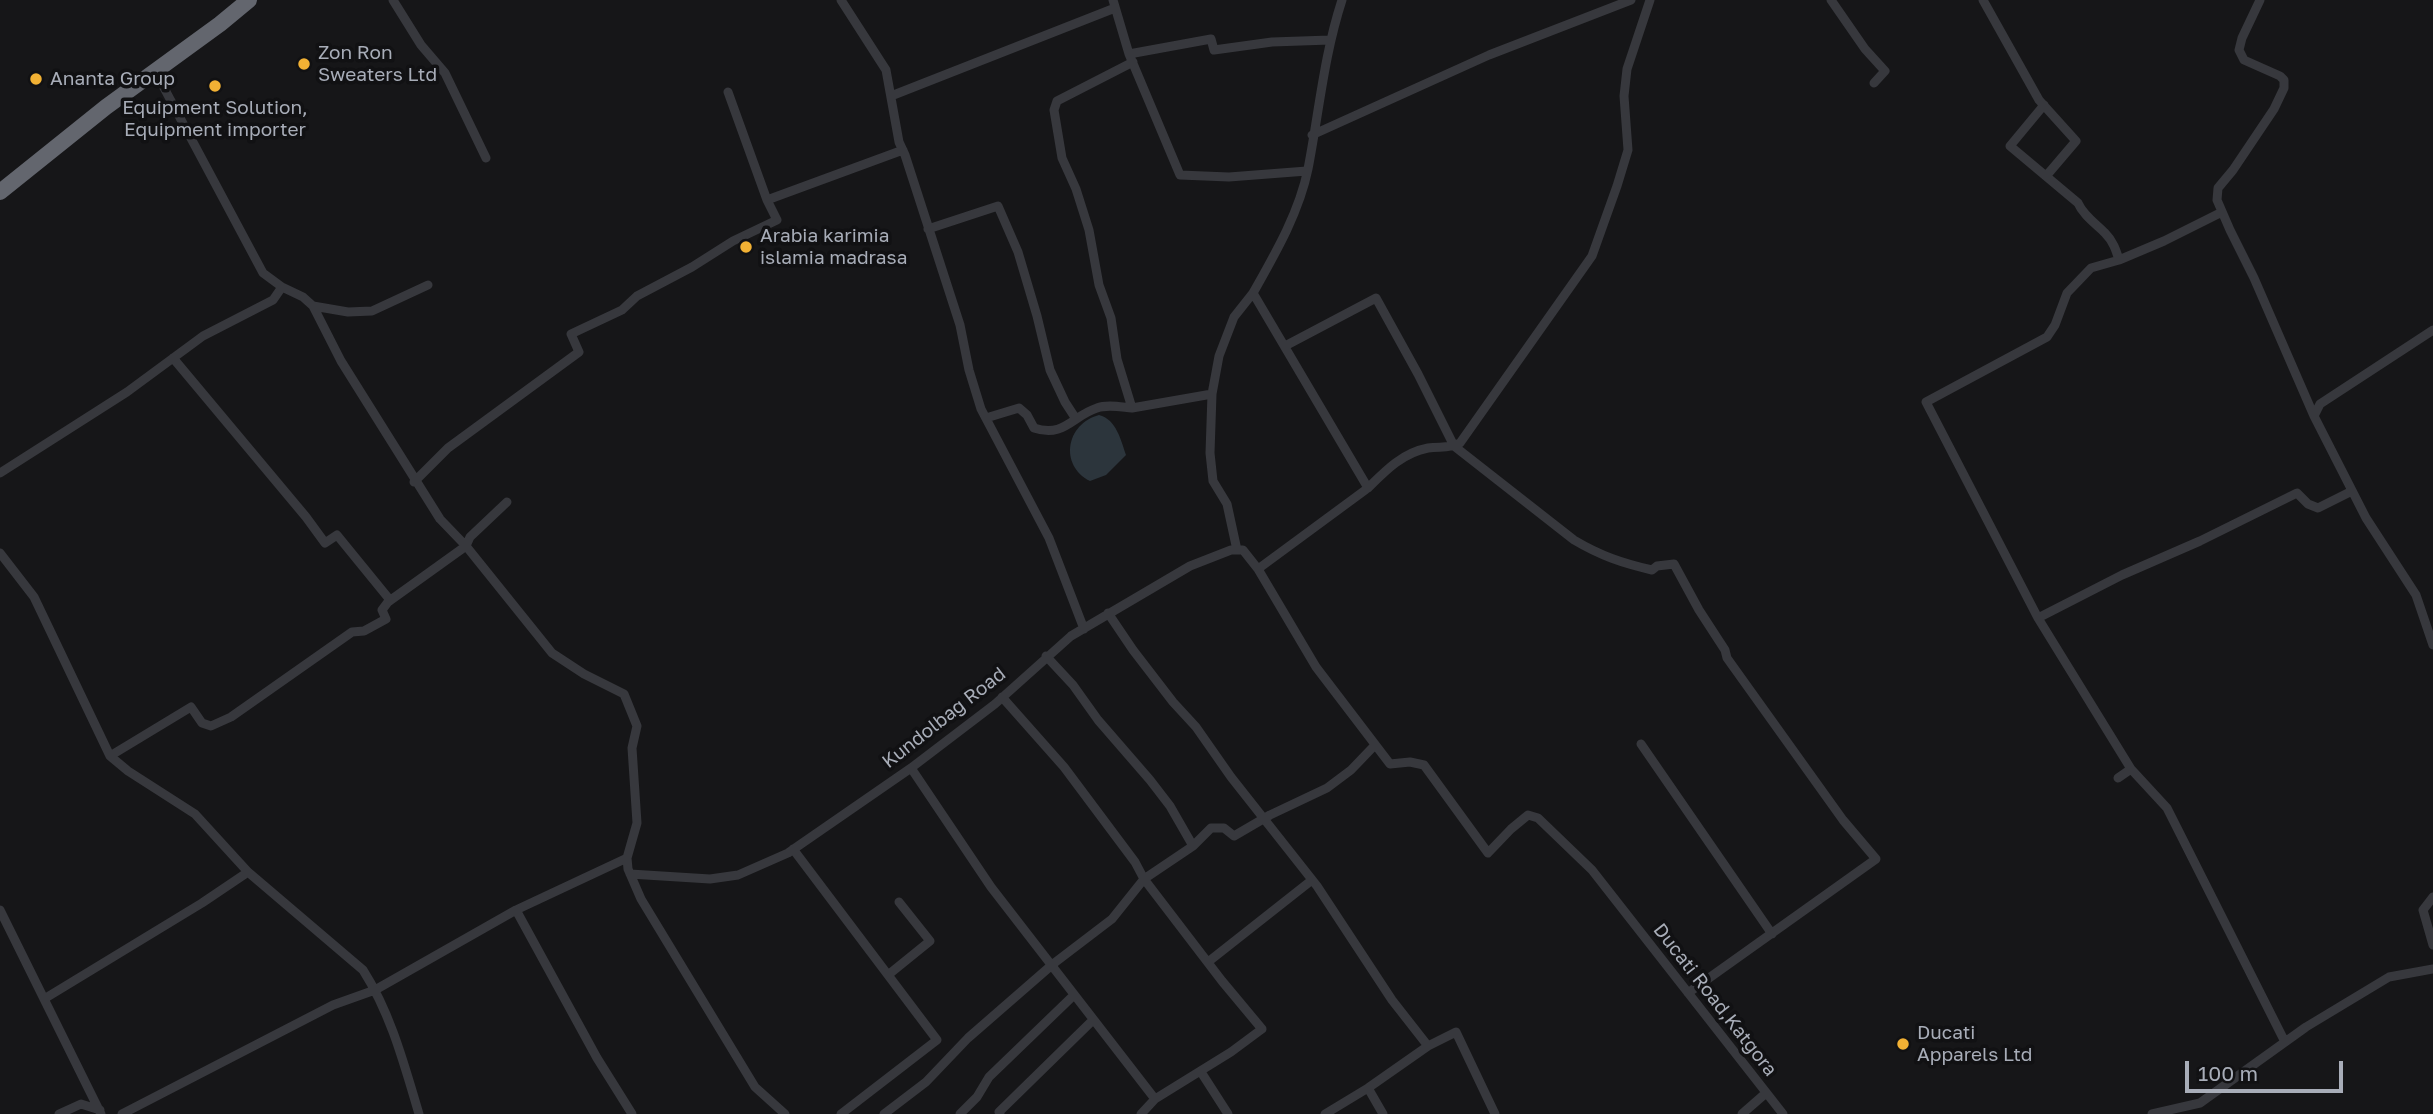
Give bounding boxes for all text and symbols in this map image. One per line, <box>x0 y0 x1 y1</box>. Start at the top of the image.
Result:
place label: Zon Ron Sweaters Ltd <box>318 42 437 86</box>
marker: Zon Ron Sweaters Ltd <box>296 56 312 72</box>
place label: Ananta Group <box>50 68 175 90</box>
marker: Ananta Group <box>28 71 44 87</box>
marker: Equipment Solution, Equipment importer <box>207 78 223 94</box>
place label: Equipment Solution, Equipment importer <box>122 97 308 141</box>
place label: Arabia karimia islamia madrasa <box>760 225 907 269</box>
marker: Arabia karimia islamia madrasa <box>738 239 754 255</box>
street label: Kundolbag Road <box>878 663 1010 773</box>
street label: Ducati Road,Katgora <box>1648 919 1782 1081</box>
place label: Ducati Apparels Ltd <box>1917 1022 2033 1066</box>
marker: Ducati Apparels Ltd <box>1895 1036 1911 1052</box>
scale bar <box>2188 1048 2346 1092</box>
text: 100 m <box>2198 1060 2258 1086</box>

